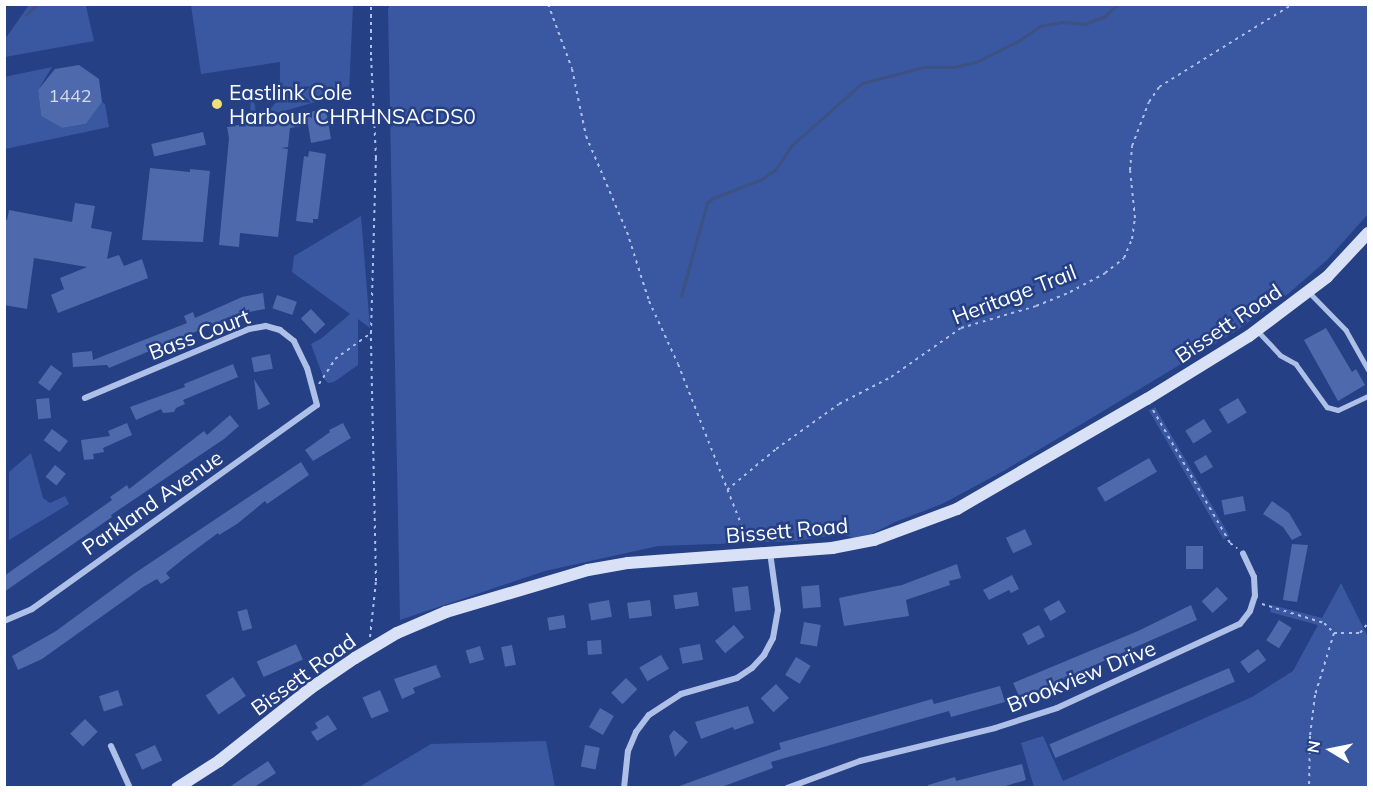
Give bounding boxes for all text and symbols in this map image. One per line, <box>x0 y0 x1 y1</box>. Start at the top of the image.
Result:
place label: Eastlink Cole Harbour CHRHNSACDS0 <box>229 79 476 129</box>
house number: 1442 <box>48 85 92 107</box>
marker: Eastlink Cole Harbour CHRHNSACDS0 <box>210 97 224 111</box>
street label: Heritage Trail <box>948 259 1080 329</box>
street label: Bissett Road <box>1170 278 1286 368</box>
street label: Bass Court <box>145 303 253 365</box>
street label: Parkland Avenue <box>77 444 227 560</box>
street label: Bissett Road <box>725 512 849 548</box>
street label: Bissett Road <box>246 628 360 720</box>
street label: Brookview Drive <box>1003 635 1159 717</box>
north arrow <box>1301 720 1361 780</box>
text: N <box>1302 739 1324 755</box>

